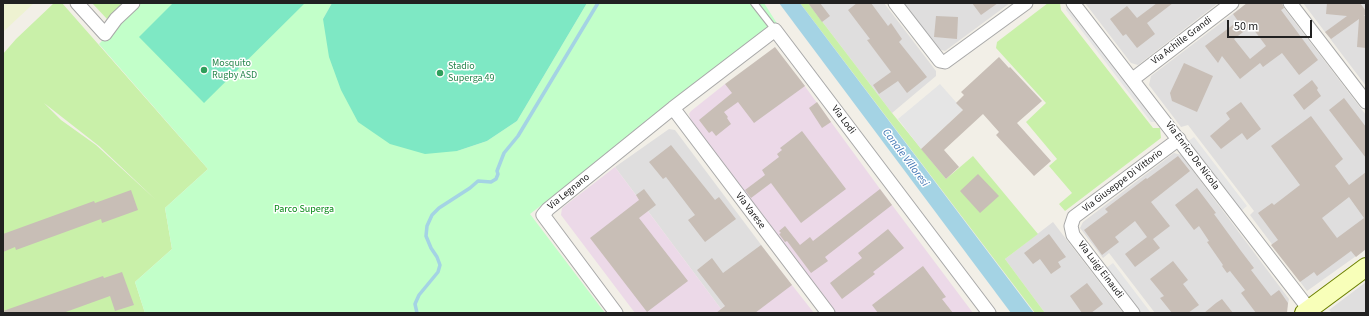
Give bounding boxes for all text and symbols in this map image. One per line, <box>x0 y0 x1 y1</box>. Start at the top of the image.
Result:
scale bar <box>1229 12 1314 38</box>
street label: Via Achille Grandi <box>1149 14 1215 68</box>
text: 50 m <box>1234 18 1258 35</box>
place label: Mosquito Rugby ASD <box>212 58 257 82</box>
place label: Stadio Superga 49 <box>448 61 495 84</box>
marker: Mosquito Rugby ASD <box>199 65 209 75</box>
marker: Stadio Superga 49 <box>435 68 445 78</box>
street label: Via Lodi <box>828 103 858 137</box>
street label: Via Enrico De Nicola <box>1162 119 1222 193</box>
water label: Canale Villoresi <box>879 126 931 190</box>
street label: Via Giuseppe Di Vittorio <box>1081 147 1165 215</box>
street label: Via Legnano <box>546 171 592 213</box>
street label: Via Varese <box>733 191 767 231</box>
park label: Parco Superga <box>274 204 334 216</box>
street label: Via Luigi Einaudi <box>1075 239 1125 301</box>

